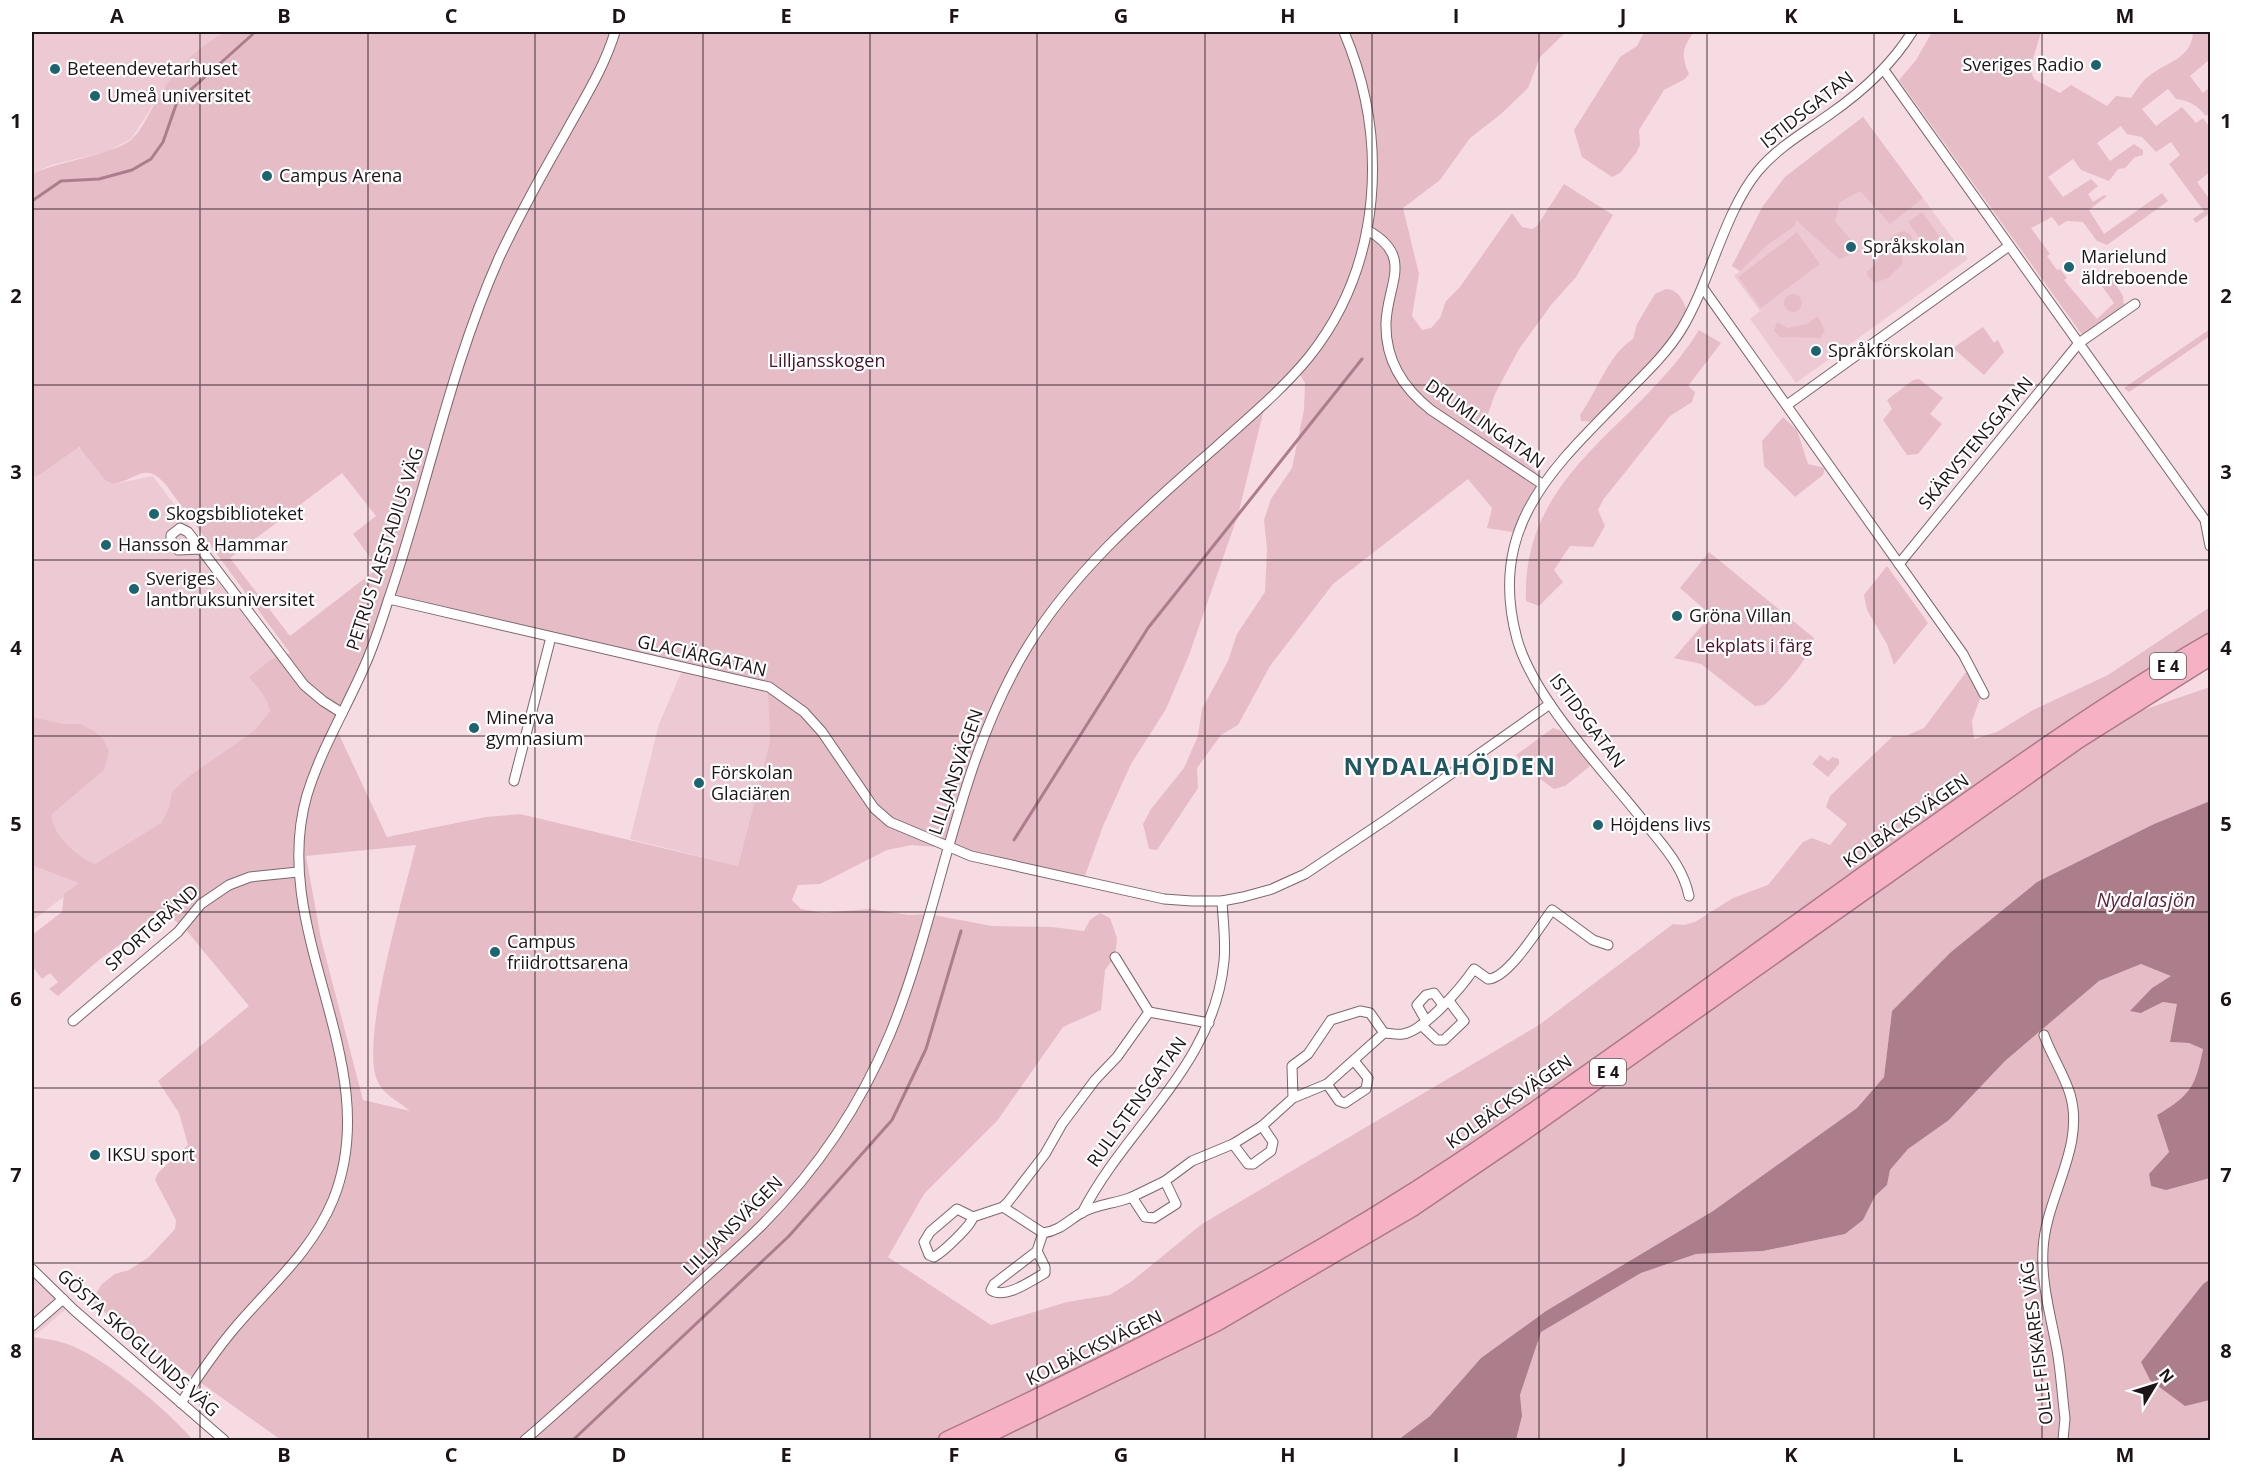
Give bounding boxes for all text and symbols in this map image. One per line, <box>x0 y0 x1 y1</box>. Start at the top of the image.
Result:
text: A <box>110 2 124 29</box>
text: B <box>277 2 291 29</box>
text: C <box>445 2 458 29</box>
text: D <box>612 2 626 29</box>
text: E <box>780 2 792 29</box>
text: F <box>949 2 959 29</box>
text: G <box>1114 2 1128 29</box>
text: H <box>1280 2 1296 29</box>
text: I <box>1453 2 1459 29</box>
text: J <box>1618 2 1626 29</box>
text: K <box>1784 2 1798 29</box>
text: L <box>1952 2 1964 29</box>
text: M <box>2116 2 2134 29</box>
place label: Sveriges Radio <box>1963 52 2084 76</box>
place label: Beteendevetarhuset <box>67 56 238 80</box>
marker: Sveriges Radio <box>2089 58 2103 72</box>
marker: Beteendevetarhuset <box>48 62 62 76</box>
street label: ISTIDSGATAN <box>1755 65 1858 153</box>
place label: Umeå universitet <box>107 83 251 107</box>
marker: Umeå universitet <box>88 89 102 103</box>
text: 1 <box>10 107 22 134</box>
text: 1 <box>2220 107 2232 134</box>
place label: Campus Arena <box>279 163 402 187</box>
marker: Campus Arena <box>260 169 274 183</box>
place label: Språkskolan <box>1863 234 1965 258</box>
marker: Språkskolan <box>1844 240 1858 254</box>
place label: Marielund äldreboende <box>2081 244 2188 289</box>
marker: Marielund äldreboende <box>2062 260 2076 274</box>
text: 2 <box>10 282 22 309</box>
text: 2 <box>2220 282 2232 309</box>
place label: Språkförskolan <box>1828 338 1954 362</box>
marker: Språkförskolan <box>1809 344 1823 358</box>
park label: Lilljansskogen <box>769 348 885 372</box>
street label: SKÄRVSTENSGATAN <box>1912 371 2038 514</box>
street label: DRUMLINGATAN <box>1421 373 1550 473</box>
street label: PETRUS LAESTADIUS VÄG <box>340 444 428 653</box>
text: 3 <box>10 458 22 485</box>
text: 3 <box>2220 458 2232 485</box>
place label: Skogsbiblioteket <box>166 501 304 525</box>
marker: Skogsbiblioteket <box>147 507 161 521</box>
place label: Hansson & Hammar <box>118 532 288 556</box>
marker: Hansson & Hammar <box>99 538 113 552</box>
place label: Sveriges lantbruksuniversitet <box>146 566 315 611</box>
marker: Sveriges lantbruksuniversitet <box>127 582 141 596</box>
place label: Gröna Villan <box>1689 603 1791 627</box>
marker: Gröna Villan <box>1670 609 1684 623</box>
street label: GLACIÄRGATAN <box>635 628 769 682</box>
park label: Lekplats i färg <box>1696 633 1813 657</box>
text: 4 <box>10 634 22 661</box>
text: 4 <box>2220 634 2232 661</box>
road number: E 4 <box>2150 653 2186 679</box>
street label: ISTIDSGATAN <box>1544 668 1631 772</box>
place label: Minerva gymnasium <box>486 705 583 750</box>
street label: LILLJANSVÄGEN <box>922 706 988 838</box>
marker: Minerva gymnasium <box>467 721 481 735</box>
district label: NYDALAHÖJDEN <box>1343 749 1557 782</box>
place label: Förskolan Glaciären <box>711 760 793 805</box>
street label: KOLBÄCKSVÄGEN <box>1838 768 1973 873</box>
marker: Förskolan Glaciären <box>692 776 706 790</box>
text: 5 <box>10 810 22 837</box>
text: 5 <box>2220 810 2232 837</box>
place label: Höjdens livs <box>1610 812 1711 836</box>
marker: Höjdens livs <box>1591 818 1605 832</box>
street label: SPORTGRÄND <box>99 879 203 976</box>
water label: Nydalasjön <box>2097 886 2195 913</box>
place label: Campus friidrottsarena <box>507 929 629 974</box>
marker: Campus friidrottsarena <box>488 945 502 959</box>
text: 6 <box>10 985 22 1012</box>
text: 6 <box>2220 985 2232 1012</box>
street label: RULLSTENSGATAN <box>1081 1031 1192 1171</box>
street label: KOLBÄCKSVÄGEN <box>1441 1049 1576 1154</box>
road number: E 4 <box>1590 1059 1626 1085</box>
place label: IKSU sport <box>107 1142 195 1166</box>
marker: IKSU sport <box>88 1148 102 1162</box>
text: 7 <box>10 1161 22 1188</box>
text: 7 <box>2220 1161 2232 1188</box>
street label: LILLJANSVÄGEN <box>677 1170 787 1280</box>
street label: OLLE FISKARES VÄG <box>2014 1260 2058 1426</box>
street label: GÖSTA SKOGLUNDS VÄG <box>53 1263 225 1421</box>
street label: KOLBÄCKSVÄGEN <box>1022 1304 1166 1390</box>
text: 8 <box>10 1337 22 1364</box>
text: 8 <box>2220 1337 2232 1364</box>
north arrow <box>2125 1355 2185 1415</box>
text: N <box>2154 1364 2179 1388</box>
text: A <box>110 1441 124 1468</box>
text: B <box>277 1441 291 1468</box>
text: C <box>445 1441 458 1468</box>
text: D <box>612 1441 626 1468</box>
text: E <box>780 1441 792 1468</box>
text: F <box>949 1441 959 1468</box>
text: G <box>1114 1441 1128 1468</box>
text: H <box>1280 1441 1296 1468</box>
text: I <box>1453 1441 1459 1468</box>
text: J <box>1618 1441 1626 1468</box>
text: K <box>1784 1441 1798 1468</box>
text: L <box>1952 1441 1964 1468</box>
text: M <box>2116 1441 2134 1468</box>

